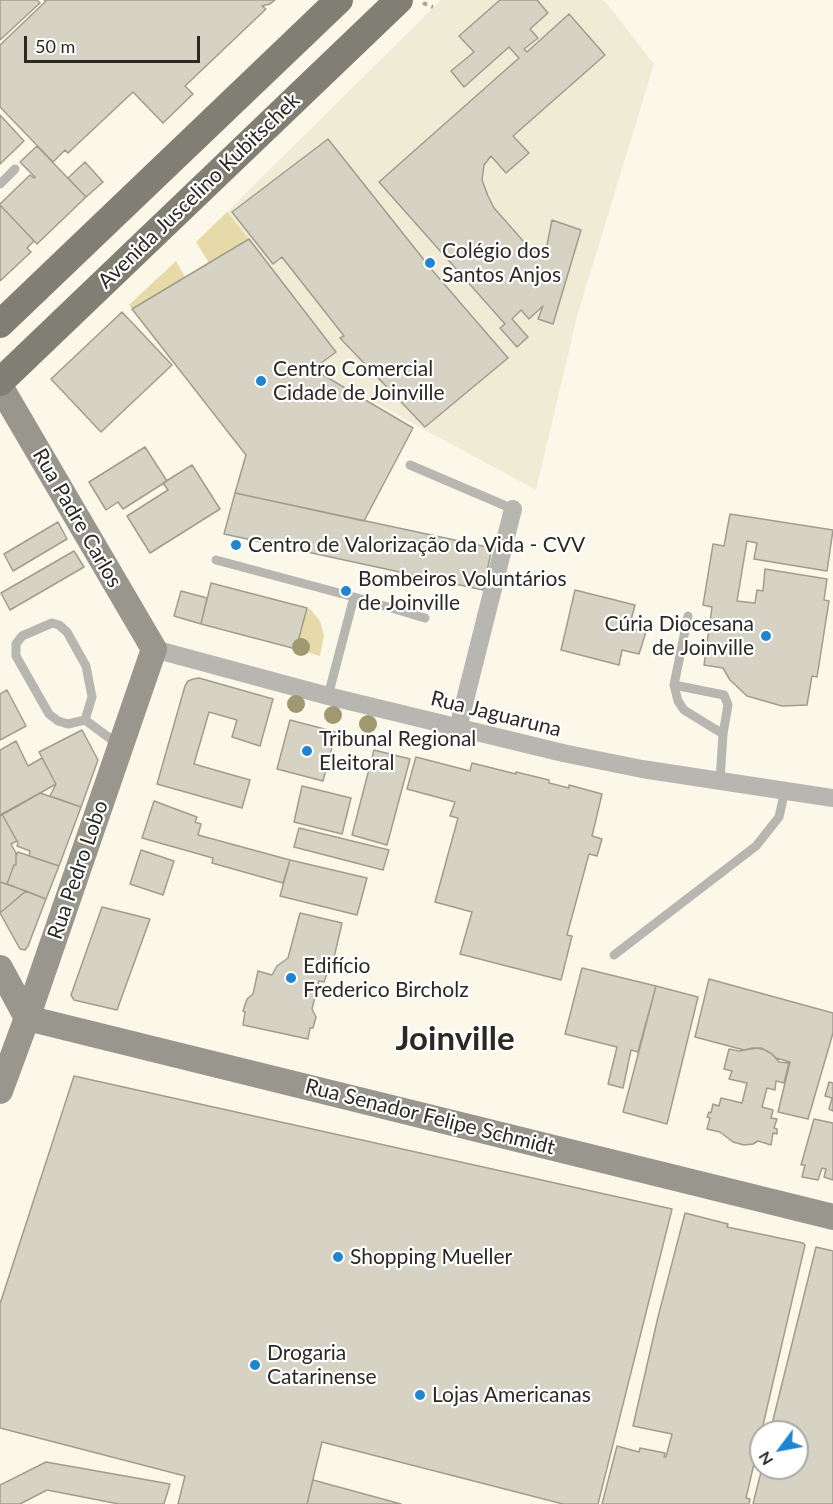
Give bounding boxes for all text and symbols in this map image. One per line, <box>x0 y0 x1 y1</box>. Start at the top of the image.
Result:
scale bar <box>27 24 202 62</box>
text: 50 m <box>35 35 75 57</box>
street label: Avenida Juscelino Kubitschek <box>93 88 305 294</box>
place label: Colégio dos Santos Anjos <box>442 238 561 288</box>
marker: Colégio dos Santos Anjos <box>423 256 437 270</box>
place label: Centro Comercial Cidade de Joinville <box>273 356 445 406</box>
marker: Centro Comercial Cidade de Joinville <box>254 374 268 388</box>
street label: Rua Padre Carlos <box>27 444 127 592</box>
place label: Centro de Valorização da Vida - CVV <box>248 532 585 558</box>
marker: Centro de Valorização da Vida - CVV <box>229 538 243 552</box>
place label: Bombeiros Voluntários de Joinville <box>358 566 567 616</box>
marker: Bombeiros Voluntários de Joinville <box>339 584 353 598</box>
place label: Cúria Diocesana de Joinville <box>605 611 754 661</box>
marker: Cúria Diocesana de Joinville <box>759 629 773 643</box>
street label: Rua Jaguaruna <box>428 686 564 742</box>
place label: Tribunal Regional Eleitoral <box>319 726 476 776</box>
marker: Tribunal Regional Eleitoral <box>300 744 314 758</box>
street label: Rua Pedro Lobo <box>42 797 114 943</box>
place label: Edifício Frederico Bircholz <box>303 953 469 1003</box>
marker: Edifício Frederico Bircholz <box>284 971 298 985</box>
district label: Joinville <box>395 1019 515 1059</box>
street label: Rua Senador Felipe Schmidt <box>303 1074 557 1160</box>
place label: Shopping Mueller <box>350 1244 512 1270</box>
marker: Shopping Mueller <box>331 1250 345 1264</box>
place label: Drogaria Catarinense <box>267 1340 377 1390</box>
marker: Drogaria Catarinense <box>248 1358 262 1372</box>
place label: Lojas Americanas <box>432 1382 591 1408</box>
marker: Lojas Americanas <box>413 1388 427 1402</box>
north arrow <box>749 1420 809 1480</box>
text: N <box>754 1448 776 1469</box>

